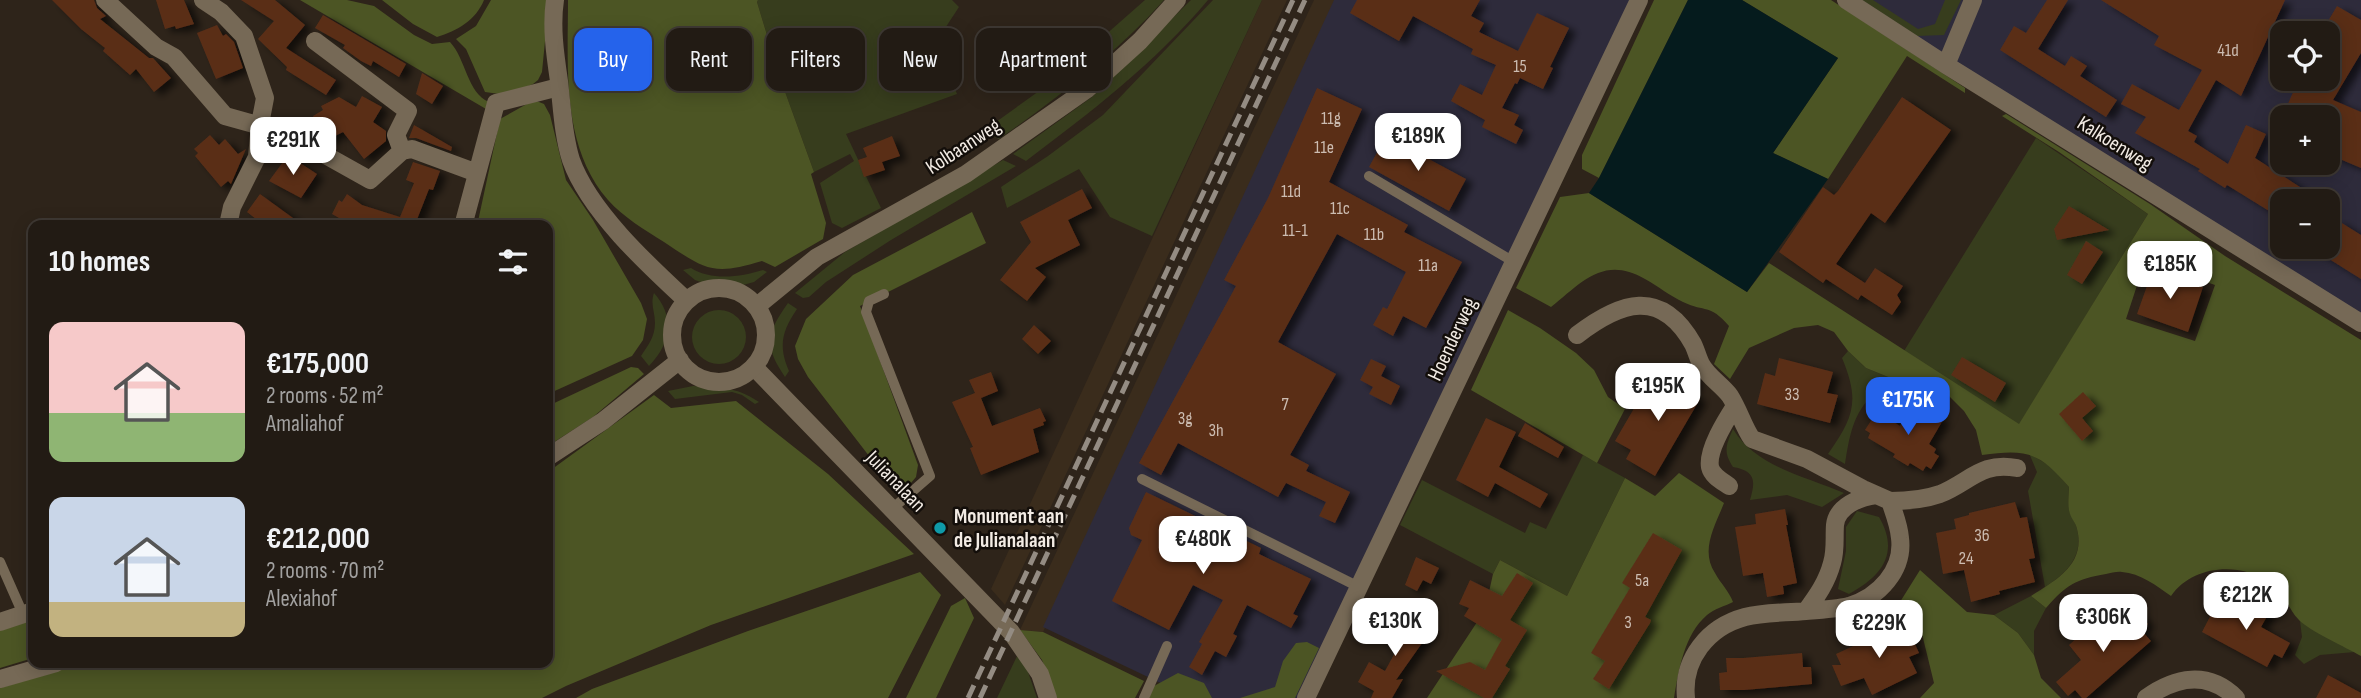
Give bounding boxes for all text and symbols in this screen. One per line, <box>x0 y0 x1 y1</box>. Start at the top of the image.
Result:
map controls <box>2270 21 2340 259</box>
button: locate <box>2270 21 2340 91</box>
chip: Buy <box>574 28 652 91</box>
chip: Rent <box>666 28 752 91</box>
chip: Filters <box>766 28 865 91</box>
chip: New <box>879 28 962 91</box>
chip: Apartment <box>976 28 1111 91</box>
house number: 41d <box>2217 40 2239 61</box>
house number: 15 <box>1513 56 1527 77</box>
button: + <box>2270 105 2340 175</box>
house number: 11g <box>1321 108 1341 129</box>
street label: Kalkoenweg <box>2073 111 2157 176</box>
street label: Kolbaanweg <box>921 113 1005 180</box>
pin: €189K <box>1369 114 1467 173</box>
pin: €291K <box>244 118 342 177</box>
text: €189K <box>1391 122 1445 150</box>
text: €291K <box>266 126 320 154</box>
house number: 11e <box>1314 137 1334 158</box>
house number: 11d <box>1281 181 1301 202</box>
button: − <box>2270 189 2340 259</box>
house number: 11c <box>1330 198 1350 219</box>
house number: 11-1 <box>1282 220 1308 241</box>
house number: 11b <box>1364 224 1384 245</box>
pin: €185K <box>2121 242 2219 301</box>
icon: filters <box>494 243 532 281</box>
text: 10 homes <box>49 244 150 280</box>
text: €185K <box>2143 250 2197 278</box>
house number: 11a <box>1418 255 1438 276</box>
street label: Hoenderweg <box>1422 294 1483 385</box>
text: €175,000 <box>266 346 369 382</box>
icon: home <box>105 350 189 434</box>
pin: €195K <box>1609 364 1707 423</box>
text: €195K <box>1631 372 1685 400</box>
pin: €175K <box>1859 378 1957 437</box>
text: 2 rooms · 52 m² <box>266 382 384 410</box>
house number: 33 <box>1784 384 1800 405</box>
text: €175K <box>1882 386 1934 414</box>
house number: 7 <box>1281 394 1289 415</box>
house number: 3g <box>1178 408 1192 429</box>
text: Amaliahof <box>266 410 344 438</box>
house number: 3h <box>1208 420 1224 441</box>
street label: Julianalaan <box>860 445 931 517</box>
place label: Monument aan de Julianalaan <box>954 504 1064 553</box>
pin: €480K <box>1154 516 1252 576</box>
marker: Monument aan de Julianalaan <box>932 520 948 536</box>
text: €212,000 <box>266 521 370 557</box>
icon: home <box>105 525 189 609</box>
text: €480K <box>1175 525 1231 553</box>
house number: 36 <box>1974 525 1990 546</box>
house number: 24 <box>1959 548 1974 569</box>
text: 2 rooms · 70 m² <box>266 557 384 585</box>
house number: 5a <box>1635 570 1649 591</box>
pin: €212K <box>2197 572 2295 632</box>
text: €212K <box>2220 581 2272 609</box>
text: Alexiahof <box>266 585 337 613</box>
pin: €306K <box>2054 594 2152 654</box>
pin: €130K <box>1346 598 1444 658</box>
pin: €229K <box>1830 600 1928 660</box>
text: €306K <box>2075 603 2131 631</box>
text: €130K <box>1368 607 1422 635</box>
text: €229K <box>1852 609 1906 637</box>
house number: 3 <box>1624 612 1632 633</box>

